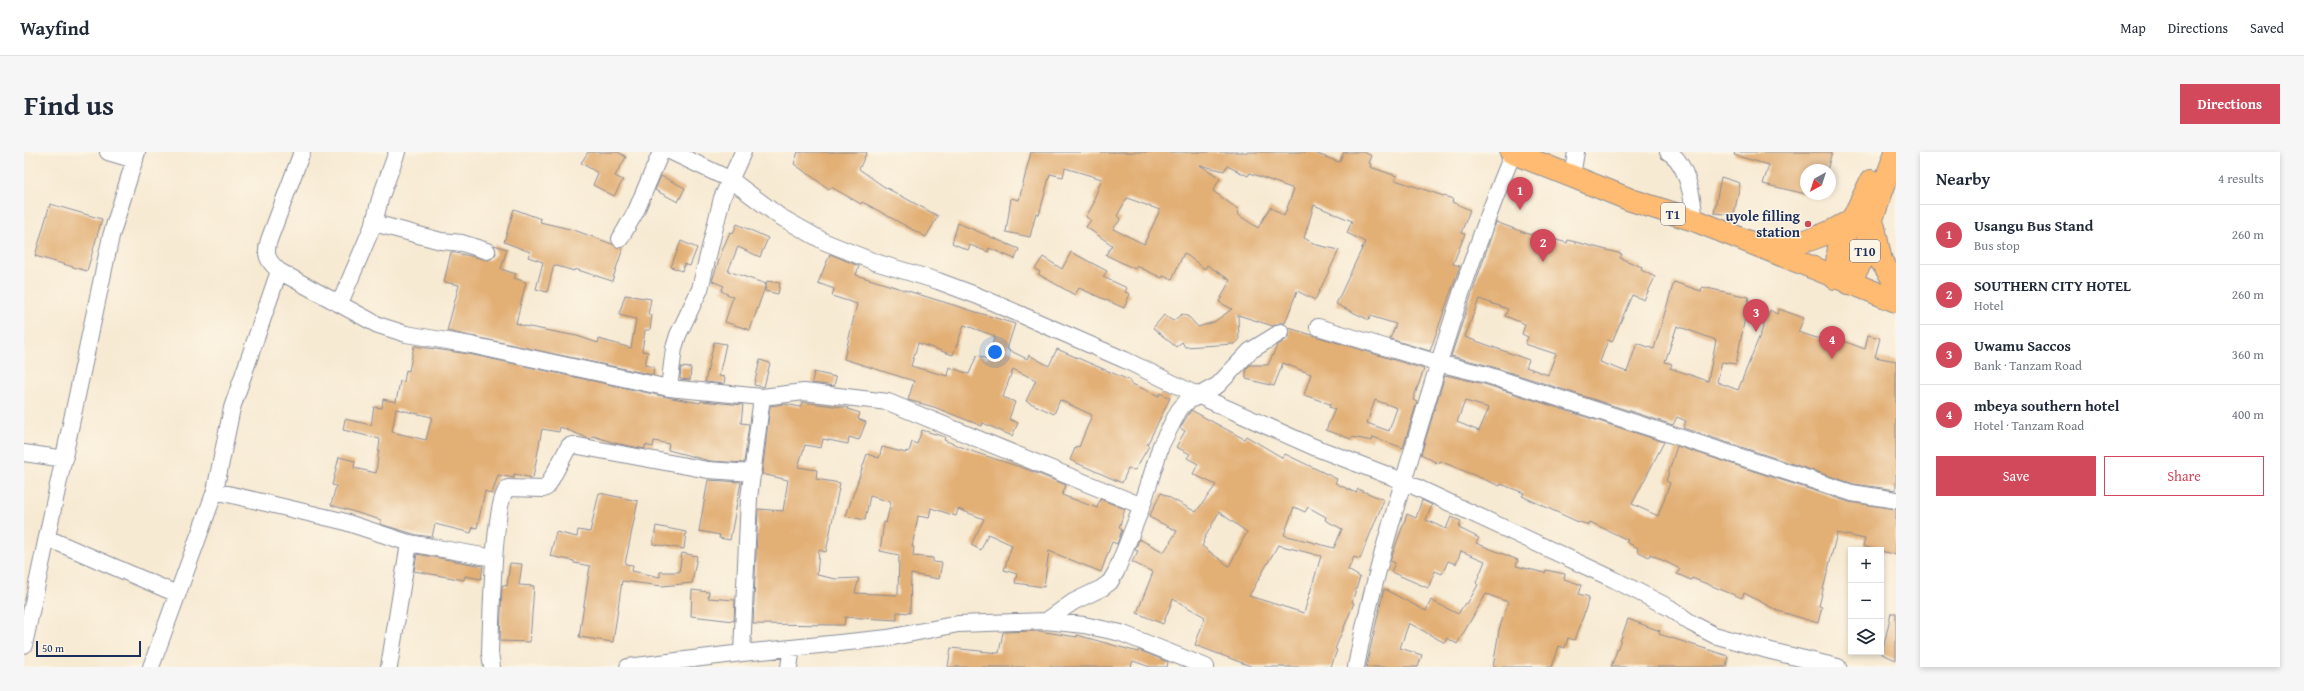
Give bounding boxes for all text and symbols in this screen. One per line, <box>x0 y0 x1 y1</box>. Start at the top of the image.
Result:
text: Wayfind <box>20 14 90 42</box>
text: Map <box>2120 18 2146 38</box>
text: Directions <box>2168 18 2228 38</box>
text: Saved <box>2250 18 2284 38</box>
text: Find us <box>24 84 114 125</box>
button: Directions <box>2180 84 2280 124</box>
north arrow <box>1800 164 1836 200</box>
text: Nearby <box>1936 166 1990 191</box>
text: 4 results <box>2218 169 2264 188</box>
pin: 1 <box>1507 177 1533 210</box>
road number: T1 <box>1661 203 1685 225</box>
place label: uyole filling station <box>1725 206 1801 242</box>
text: Usangu Bus Stand <box>1974 215 2093 236</box>
marker: uyole filling station <box>1803 219 1813 229</box>
text: 1 <box>1946 225 1952 244</box>
text: 260 m <box>2232 225 2264 244</box>
pin: 2 <box>1530 229 1556 262</box>
text: Bus stop <box>1974 236 2020 255</box>
road number: T10 <box>1850 240 1880 262</box>
text: SOUTHERN CITY HOTEL <box>1974 275 2131 296</box>
text: 2 <box>1946 285 1952 304</box>
text: 260 m <box>2232 285 2264 304</box>
text: Hotel <box>1974 296 2004 315</box>
pin: 3 <box>1743 299 1769 332</box>
pin: 4 <box>1819 326 1845 359</box>
text: Uwamu Saccos <box>1974 335 2071 356</box>
your location <box>985 342 1005 362</box>
text: 3 <box>1946 345 1952 364</box>
text: 360 m <box>2232 345 2264 364</box>
text: Bank · Tanzam Road <box>1974 356 2082 375</box>
text: mbeya southern hotel <box>1974 395 2119 416</box>
text: 4 <box>1946 405 1952 424</box>
text: 400 m <box>2232 405 2264 424</box>
text: Hotel · Tanzam Road <box>1974 416 2084 435</box>
button: Save <box>1936 456 2096 496</box>
button: Share <box>2104 456 2264 496</box>
map controls <box>1848 547 1884 655</box>
button: + <box>1848 547 1884 583</box>
button: − <box>1848 583 1884 619</box>
button: layers <box>1848 619 1884 655</box>
scale bar <box>36 639 141 658</box>
text: 50 m <box>42 640 64 656</box>

